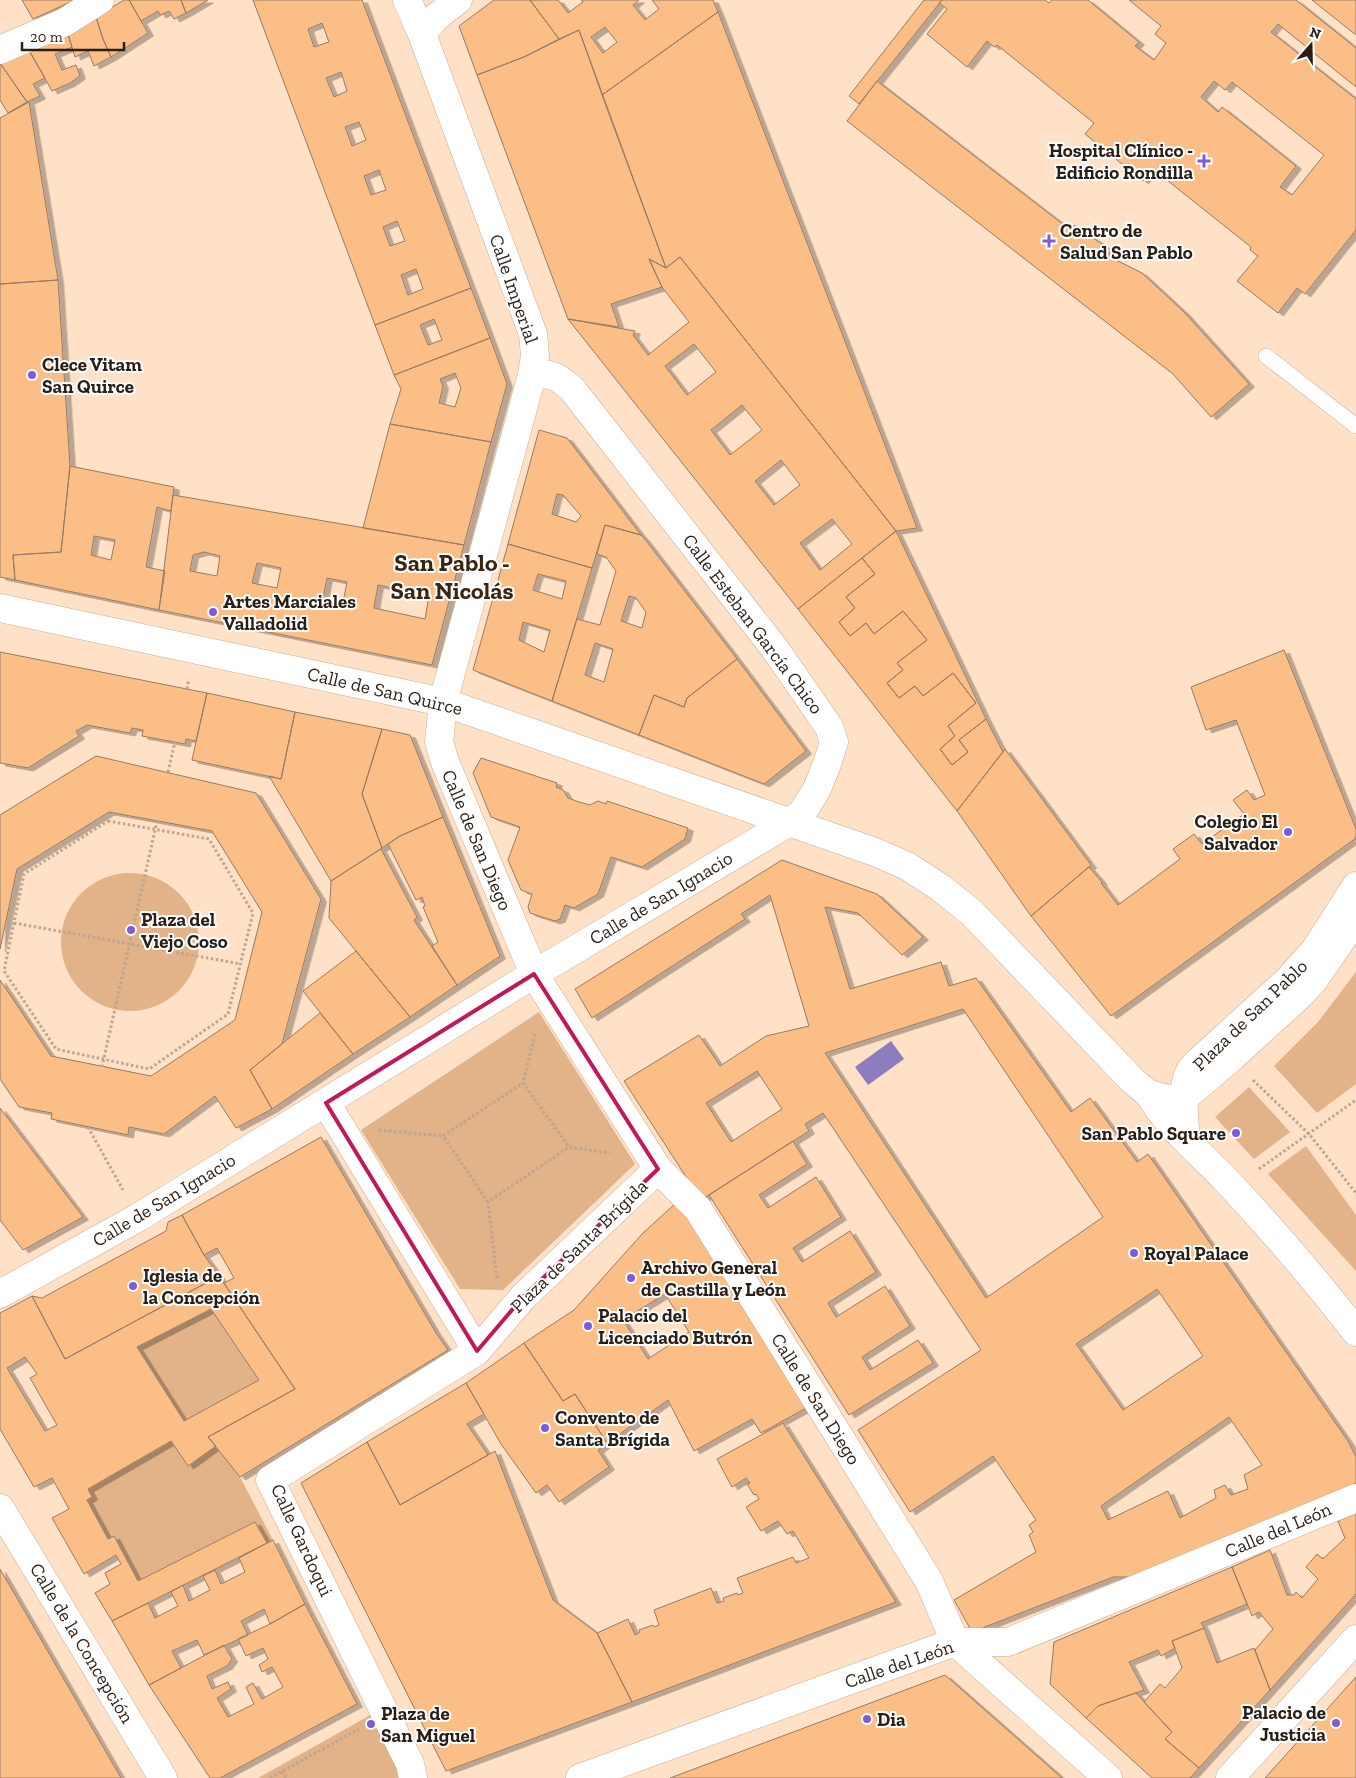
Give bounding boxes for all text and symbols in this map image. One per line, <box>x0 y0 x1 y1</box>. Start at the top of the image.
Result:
scale bar <box>22 20 125 52</box>
north arrow <box>1286 20 1336 70</box>
text: N <box>1307 23 1324 43</box>
text: 20 m <box>30 28 63 46</box>
place label: Hospital Clínico - Edificio Rondilla <box>1049 139 1193 184</box>
marker: Hospital Clínico - Edificio Rondilla <box>1197 154 1211 168</box>
place label: Centro de Salud San Pablo <box>1060 219 1193 264</box>
street label: Calle Imperial <box>485 231 543 347</box>
marker: Centro de Salud San Pablo <box>1042 234 1056 248</box>
place label: Clece Vitam San Quirce <box>42 353 142 398</box>
marker: Clece Vitam San Quirce <box>26 369 38 381</box>
street label: Calle Esteban García Chico <box>678 529 828 719</box>
district label: San Pablo - San Nicolás <box>390 548 514 605</box>
place label: Artes Marciales Valladolid <box>223 590 356 635</box>
marker: Artes Marciales Valladolid <box>207 606 219 618</box>
street label: Calle de San Quirce <box>305 662 465 720</box>
street label: Calle de San Diego <box>437 766 517 914</box>
place label: Colegio El Salvador <box>1195 810 1279 855</box>
marker: Colegio El Salvador <box>1282 826 1294 838</box>
street label: Calle de San Ignacio <box>585 846 737 950</box>
place label: Plaza del Viejo Coso <box>141 908 228 953</box>
marker: Plaza del Viejo Coso <box>125 924 137 936</box>
street label: Plaza de San Pablo <box>1188 954 1312 1076</box>
place label: San Pablo Square <box>1081 1122 1226 1145</box>
marker: San Pablo Square <box>1230 1127 1242 1139</box>
street label: Calle de San Ignacio <box>88 1148 240 1252</box>
street label: Plaza de Santa Brígida <box>506 1175 652 1317</box>
place label: Royal Palace <box>1144 1242 1248 1265</box>
marker: Royal Palace <box>1128 1247 1140 1259</box>
place label: Archivo General de Castilla y León <box>641 1256 787 1301</box>
place label: Iglesia de la Concepción <box>143 1264 261 1309</box>
marker: Archivo General de Castilla y León <box>625 1272 637 1284</box>
marker: Iglesia de la Concepción <box>127 1280 139 1292</box>
place label: Palacio del Licenciado Butrón <box>598 1304 753 1349</box>
marker: Palacio del Licenciado Butrón <box>582 1320 594 1332</box>
street label: Calle de San Diego <box>766 1329 866 1469</box>
place label: Convento de Santa Brígida <box>555 1406 670 1451</box>
marker: Convento de Santa Brígida <box>539 1422 551 1434</box>
street label: Calle Gardoqui <box>266 1480 338 1600</box>
street label: Calle del León <box>1221 1497 1335 1563</box>
street label: Calle de la Concepción <box>25 1559 139 1727</box>
street label: Calle del León <box>842 1635 956 1693</box>
place label: Palacio de Justicia <box>1242 1701 1326 1746</box>
place label: Plaza de San Miguel <box>381 1702 476 1747</box>
place label: Dia <box>877 1708 906 1731</box>
marker: Dia <box>861 1713 873 1725</box>
marker: Palacio de Justicia <box>1330 1717 1342 1729</box>
marker: Plaza de San Miguel <box>365 1718 377 1730</box>

